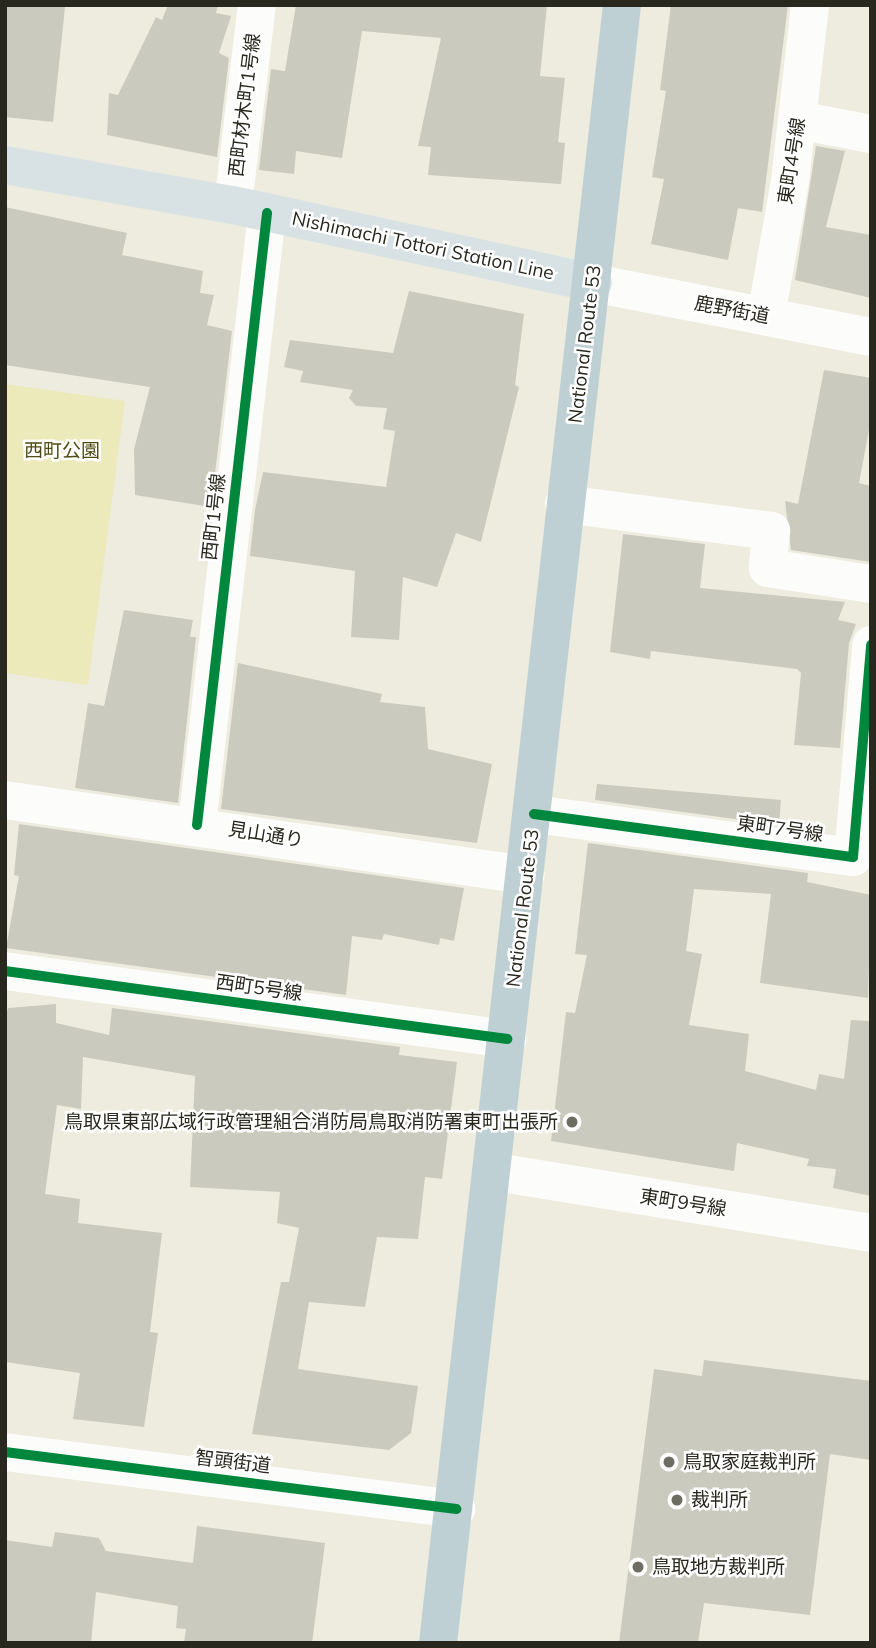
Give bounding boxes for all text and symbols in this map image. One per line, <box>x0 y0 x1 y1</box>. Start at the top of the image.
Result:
street label: 西町材木町1号線 <box>225 32 265 178</box>
street label: 東町4号線 <box>774 116 810 206</box>
street label: Nishimachi Tottori Station Line <box>290 207 556 285</box>
street label: National Route 53 <box>564 264 606 424</box>
street label: 鹿野街道 <box>693 292 771 328</box>
park label: 西町公園 <box>24 440 100 462</box>
street label: 西町1号線 <box>198 472 230 562</box>
street label: 東町7号線 <box>735 812 825 846</box>
street label: 見山通り <box>227 818 305 852</box>
street label: National Route 53 <box>502 828 544 988</box>
street label: 西町5号線 <box>214 971 304 1005</box>
place label: 鳥取県東部広域行政管理組合消防局鳥取消防署東町出張所 <box>64 1111 558 1133</box>
marker: 鳥取県東部広域行政管理組合消防局鳥取消防署東町出張所 <box>564 1114 580 1130</box>
street label: 東町9号線 <box>638 1185 728 1221</box>
street label: 智頭街道 <box>194 1446 272 1478</box>
place label: 鳥取家庭裁判所 <box>683 1451 816 1473</box>
marker: 鳥取家庭裁判所 <box>661 1454 677 1470</box>
place label: 裁判所 <box>691 1489 748 1511</box>
marker: 裁判所 <box>669 1492 685 1508</box>
place label: 鳥取地方裁判所 <box>652 1556 785 1578</box>
marker: 鳥取地方裁判所 <box>630 1559 646 1575</box>

